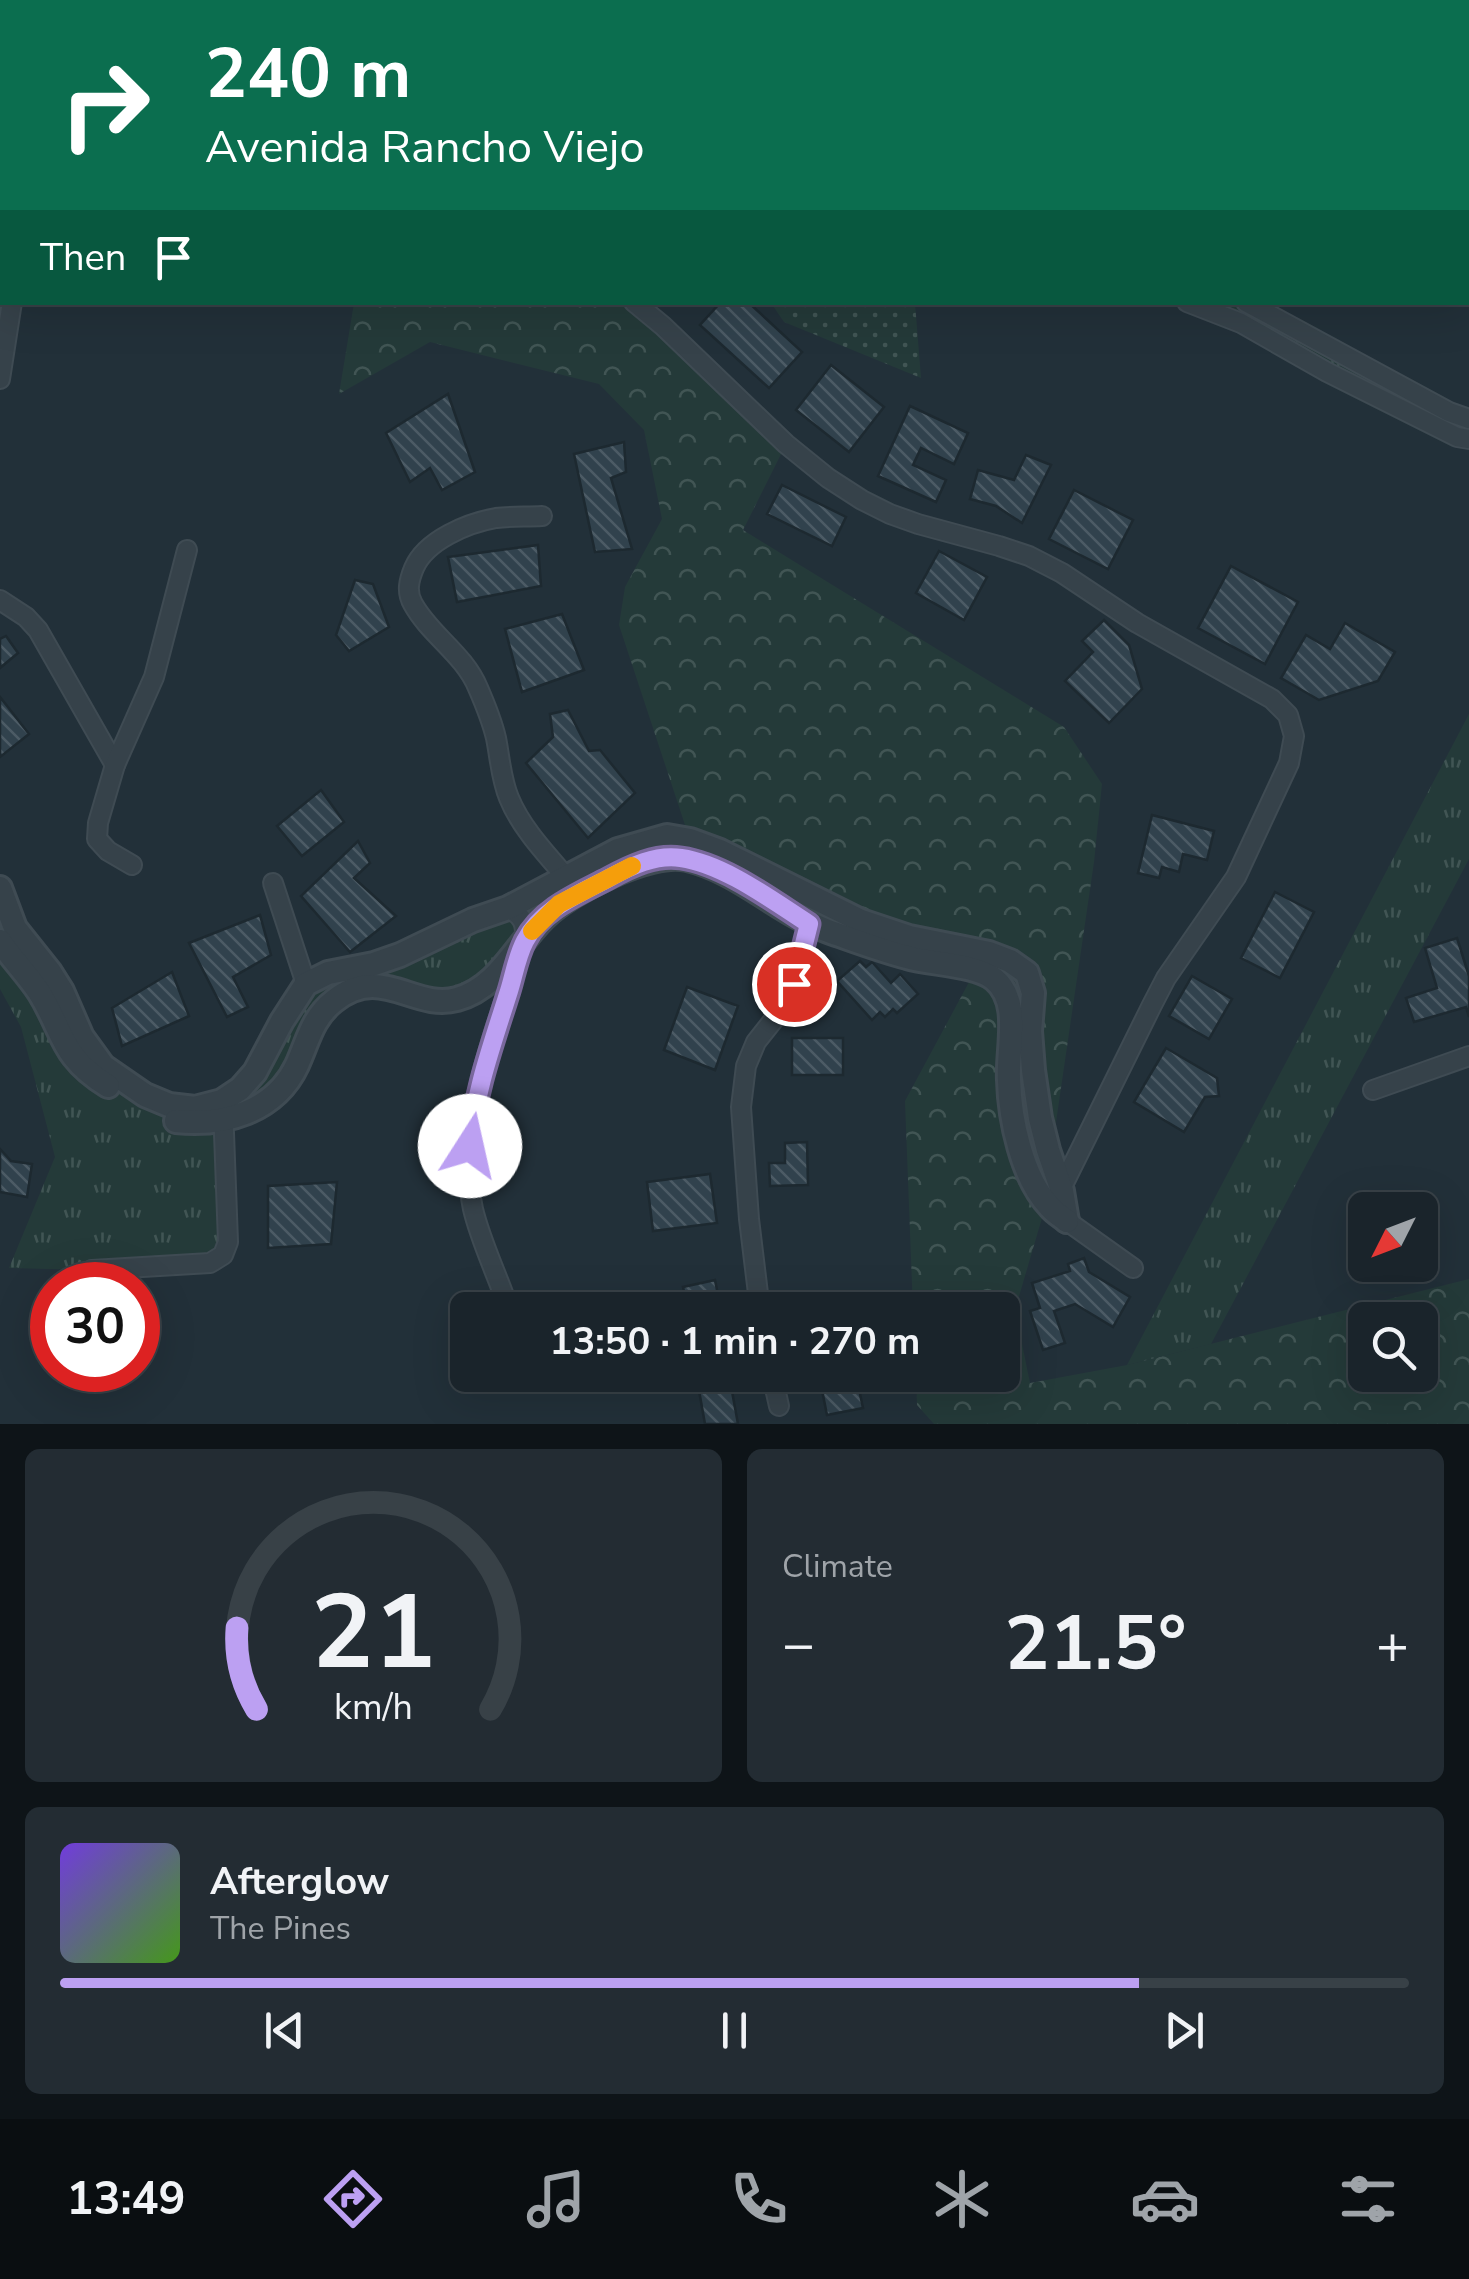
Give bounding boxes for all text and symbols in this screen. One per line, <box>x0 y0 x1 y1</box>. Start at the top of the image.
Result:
text: 240 m <box>205 26 411 122</box>
icon: right <box>40 40 170 170</box>
text: Avenida Rancho Viejo <box>205 117 645 178</box>
icon: arrive <box>146 230 201 285</box>
text: Then <box>40 232 126 283</box>
pin <box>752 942 837 1027</box>
icon: arrive <box>767 957 822 1012</box>
position arrow <box>418 1094 522 1198</box>
north arrow <box>1348 1192 1438 1282</box>
map controls <box>1348 1192 1438 1392</box>
speed limit sign: 30 <box>30 1262 160 1392</box>
button: search <box>1348 1302 1438 1392</box>
text: 13:50 · 1 min · 270 m <box>550 1316 920 1367</box>
text: Climate <box>782 1545 893 1588</box>
text: 21 <box>311 1562 436 1704</box>
text: 21.5° <box>1004 1593 1187 1695</box>
text: − <box>782 1607 815 1682</box>
text: + <box>1376 1607 1409 1682</box>
text: km/h <box>334 1683 413 1732</box>
text: Afterglow <box>210 1856 389 1907</box>
text: The Pines <box>210 1907 351 1950</box>
icon: previous <box>257 2003 312 2058</box>
icon: pause <box>707 2003 762 2058</box>
icon: next <box>1157 2003 1212 2058</box>
icon: directions <box>318 2164 388 2234</box>
icon: music <box>521 2164 591 2234</box>
icon: phone <box>724 2164 794 2234</box>
icon: climate <box>927 2164 997 2234</box>
icon: car <box>1130 2164 1200 2234</box>
icon: filters <box>1333 2164 1403 2234</box>
text: 13:49 <box>66 2169 186 2230</box>

